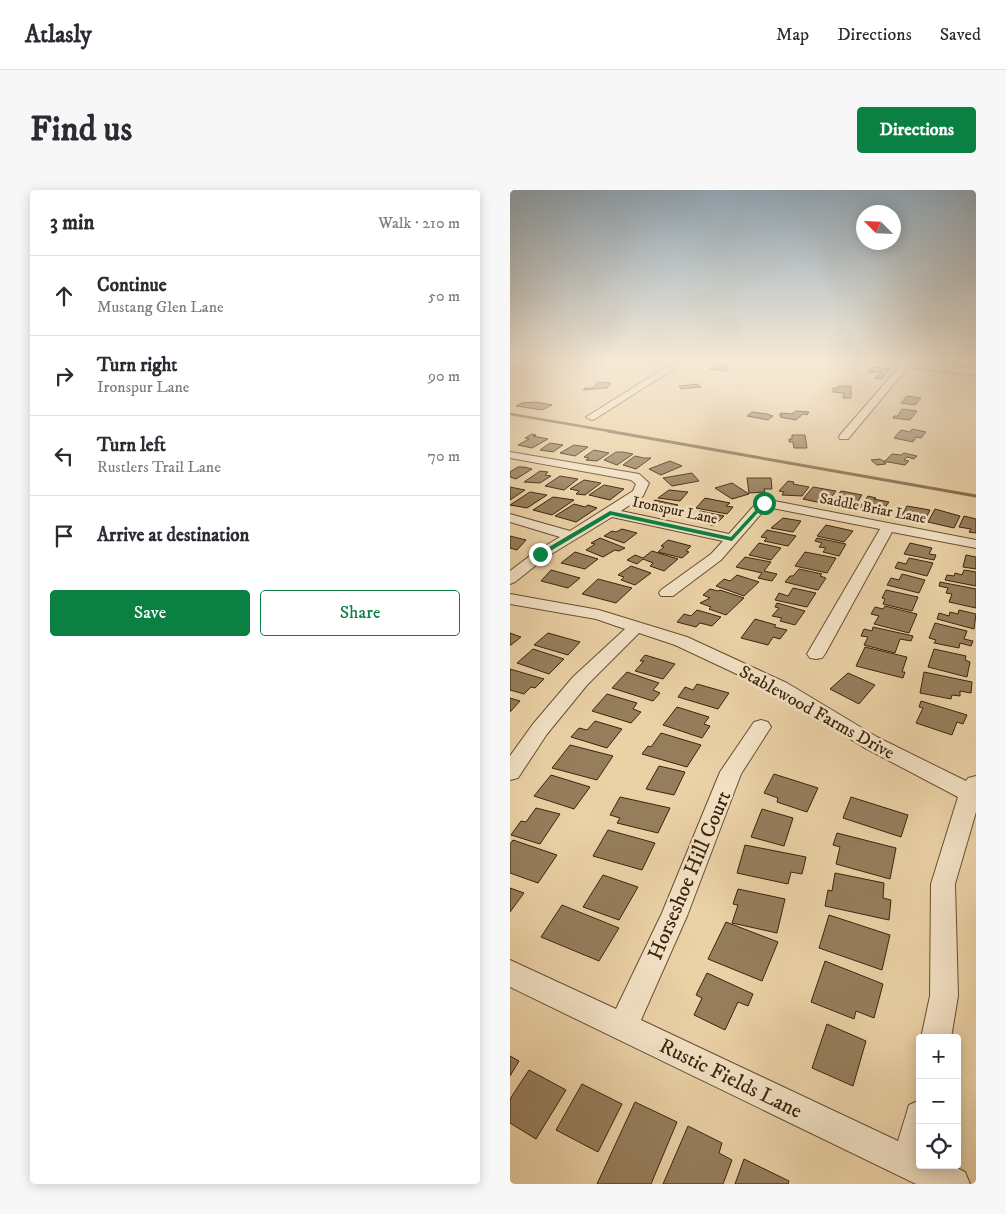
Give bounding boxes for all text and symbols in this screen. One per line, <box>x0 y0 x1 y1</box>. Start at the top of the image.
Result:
text: Atlasly <box>25 20 92 50</box>
text: Map <box>776 24 809 46</box>
text: Directions <box>837 24 912 46</box>
text: Saved <box>940 24 981 46</box>
button: Directions <box>857 107 976 153</box>
text: Find us <box>30 108 132 152</box>
north arrow <box>856 205 901 250</box>
text: 3 min <box>50 210 95 236</box>
text: Walk · 210 m <box>378 213 460 233</box>
text: Continue <box>97 274 167 297</box>
icon: ahead <box>50 282 78 310</box>
text: 50 m <box>428 286 460 306</box>
text: Mustang Glen Lane <box>97 297 224 317</box>
text: Turn right <box>97 354 177 377</box>
icon: right <box>50 362 78 390</box>
text: 90 m <box>428 366 460 386</box>
text: Ironspur Lane <box>97 377 189 397</box>
text: Turn left <box>97 434 166 457</box>
icon: left <box>50 442 78 470</box>
text: 70 m <box>428 446 460 466</box>
text: Rustlers Trail Lane <box>97 457 221 477</box>
street label: Saddle Briar Lane <box>818 489 928 528</box>
street label: Ironspur Lane <box>631 492 719 529</box>
route start <box>753 492 776 515</box>
icon: arrive <box>50 522 78 550</box>
text: Arrive at destination <box>97 524 249 547</box>
route end <box>529 543 552 566</box>
button: Save <box>50 590 250 636</box>
button: Share <box>260 590 460 636</box>
street label: Stablewood Farms Drive <box>735 661 898 765</box>
street label: Horseshoe Hill Court <box>643 787 737 964</box>
street label: Rustic Fields Lane <box>655 1033 807 1125</box>
map controls <box>916 1034 961 1169</box>
button: + <box>916 1034 961 1079</box>
button: − <box>916 1079 961 1124</box>
button: locate <box>916 1124 961 1169</box>

